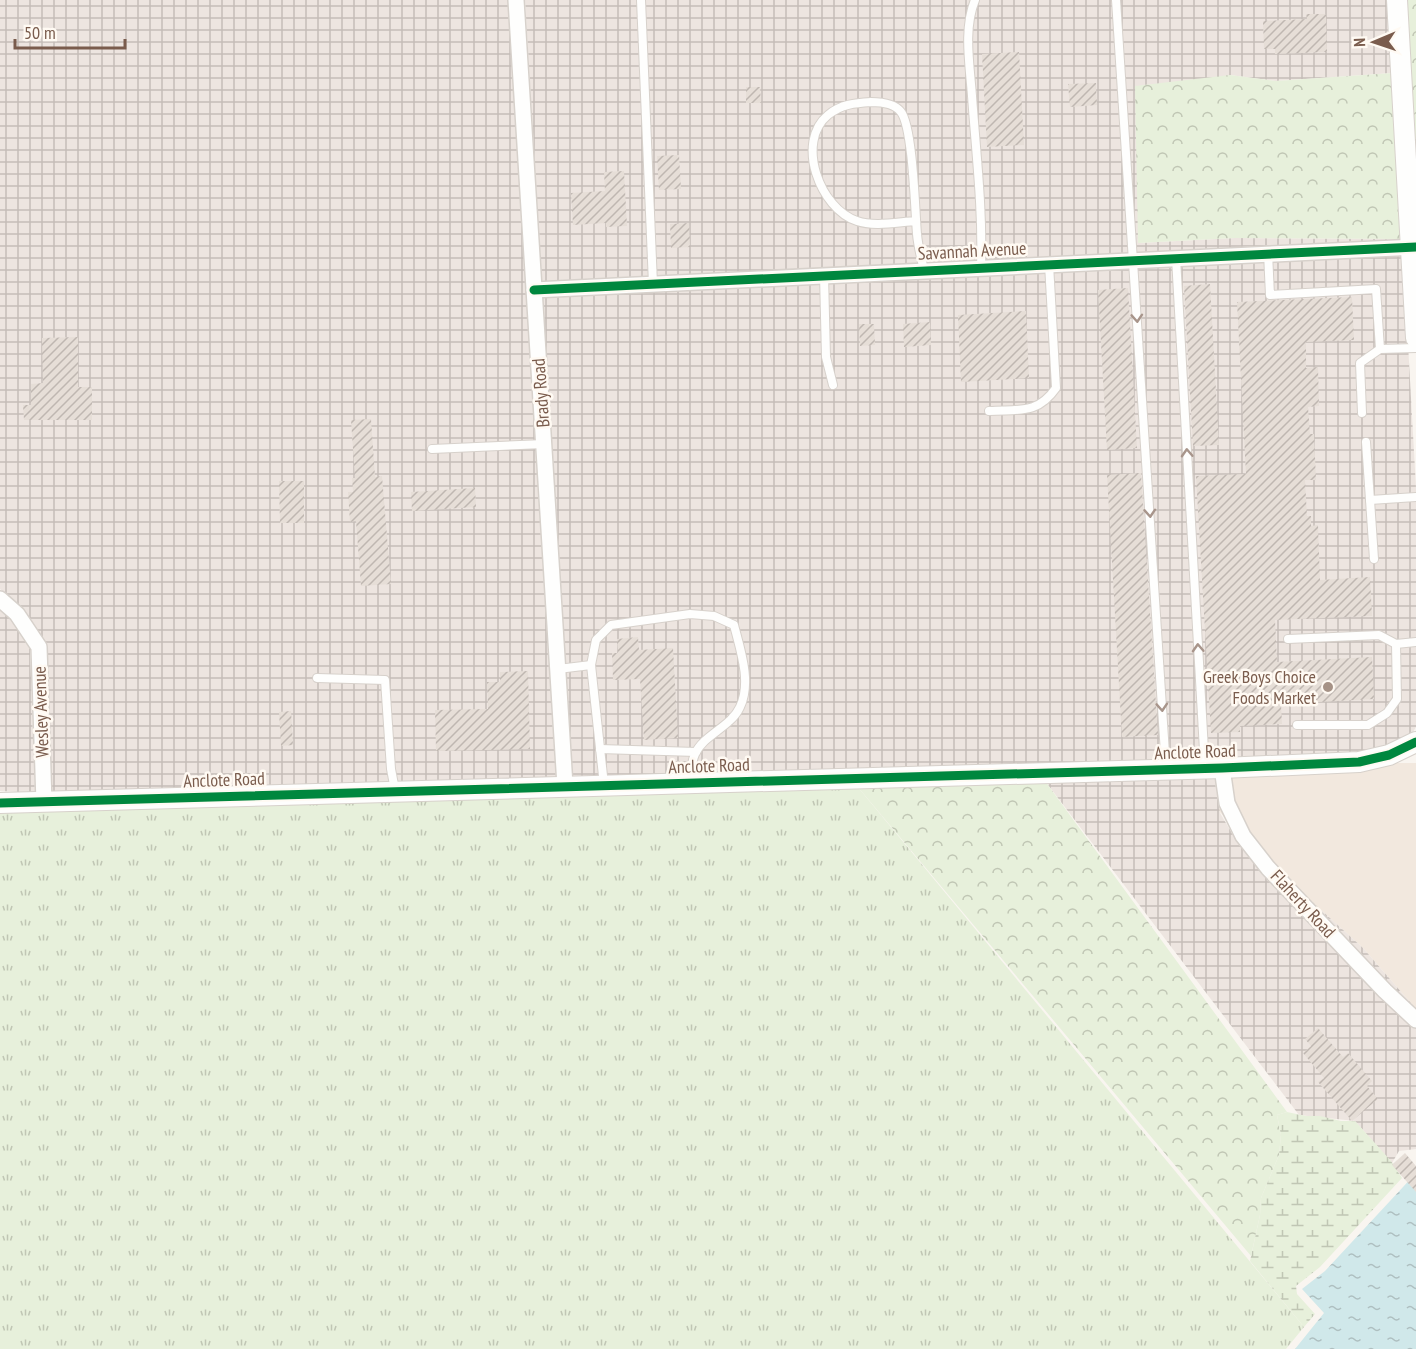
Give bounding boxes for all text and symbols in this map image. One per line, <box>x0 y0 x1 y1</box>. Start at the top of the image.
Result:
scale bar <box>15 12 124 50</box>
north arrow <box>1344 12 1404 72</box>
text: 50 m <box>24 21 56 44</box>
text: N <box>1349 38 1369 47</box>
street label: Savannah Avenue <box>917 236 1027 265</box>
one-way arrow <box>1131 314 1144 323</box>
street label: Brady Road <box>527 358 554 428</box>
one-way arrow <box>1181 449 1194 458</box>
one-way arrow <box>1143 508 1156 517</box>
one-way arrow <box>1192 643 1205 652</box>
place label: Greek Boys Choice Foods Market <box>1203 665 1316 709</box>
street label: Wesley Avenue <box>27 666 54 758</box>
marker: Greek Boys Choice Foods Market <box>1321 680 1335 694</box>
one-way arrow <box>1155 703 1168 712</box>
street label: Anclote Road <box>1154 739 1236 764</box>
street label: Anclote Road <box>668 753 750 778</box>
street label: Anclote Road <box>183 767 265 792</box>
street label: Flaherty Road <box>1266 865 1341 943</box>

